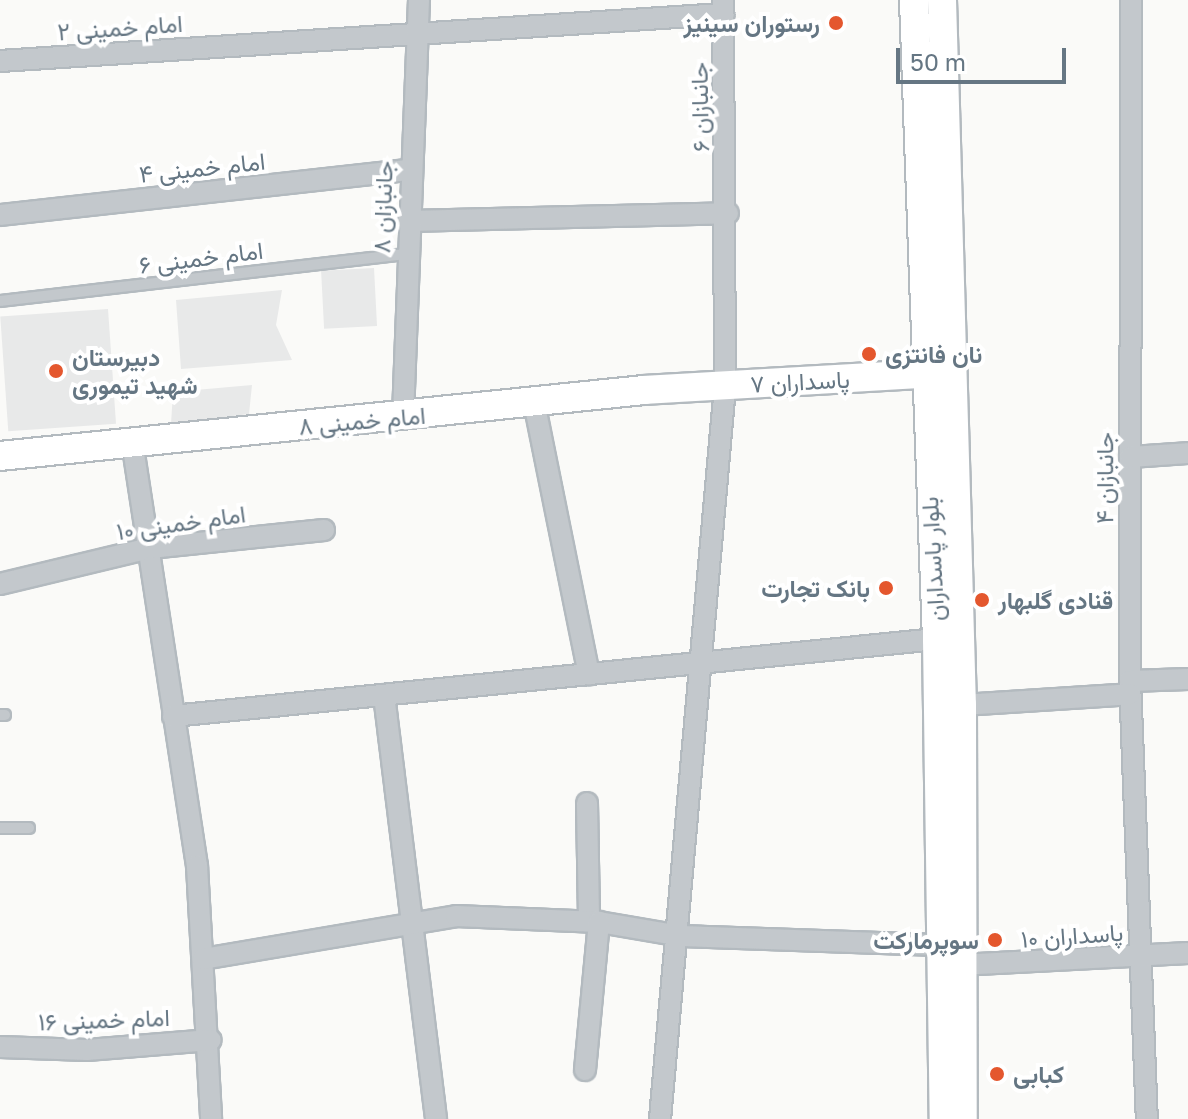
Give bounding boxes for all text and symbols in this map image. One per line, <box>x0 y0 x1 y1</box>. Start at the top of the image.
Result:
street label: امام خمینی ۲ <box>56 8 184 46</box>
place label: رستوران سینیز <box>684 9 820 37</box>
marker: رستوران سینیز <box>827 14 845 32</box>
scale bar <box>900 32 1070 82</box>
text: 50 m <box>910 47 966 76</box>
street label: جانبازان ۶ <box>684 62 714 152</box>
street label: امام خمینی ۴ <box>137 146 267 188</box>
street label: جانبازان ۸ <box>366 160 398 254</box>
street label: امام خمینی ۶ <box>137 235 265 279</box>
place label: نان فانتزی <box>885 340 982 368</box>
place label: دبیرستان شهید تیموری <box>72 343 198 399</box>
marker: نان فانتزی <box>860 345 878 363</box>
marker: دبیرستان شهید تیموری <box>47 362 65 380</box>
street label: پاسداران ۷ <box>750 364 850 398</box>
street label: امام خمینی ۸ <box>297 400 427 440</box>
street label: جانبازان ۴ <box>1090 432 1118 524</box>
street label: بلوار پاسداران <box>914 496 950 622</box>
street label: امام خمینی ۱۰ <box>115 499 247 545</box>
place label: بانک تجارت <box>761 574 870 602</box>
marker: بانک تجارت <box>877 579 895 597</box>
place label: قنادی گلبهار <box>998 586 1113 614</box>
marker: قنادی گلبهار <box>973 591 991 609</box>
street label: پاسداران ۱۰ <box>1020 917 1124 953</box>
place label: سوپرمارکت <box>873 926 979 954</box>
marker: سوپرمارکت <box>986 931 1004 949</box>
street label: امام خمینی ۱۶ <box>38 1002 170 1036</box>
place label: کبابی <box>1013 1060 1064 1088</box>
marker: کبابی <box>988 1065 1006 1083</box>

